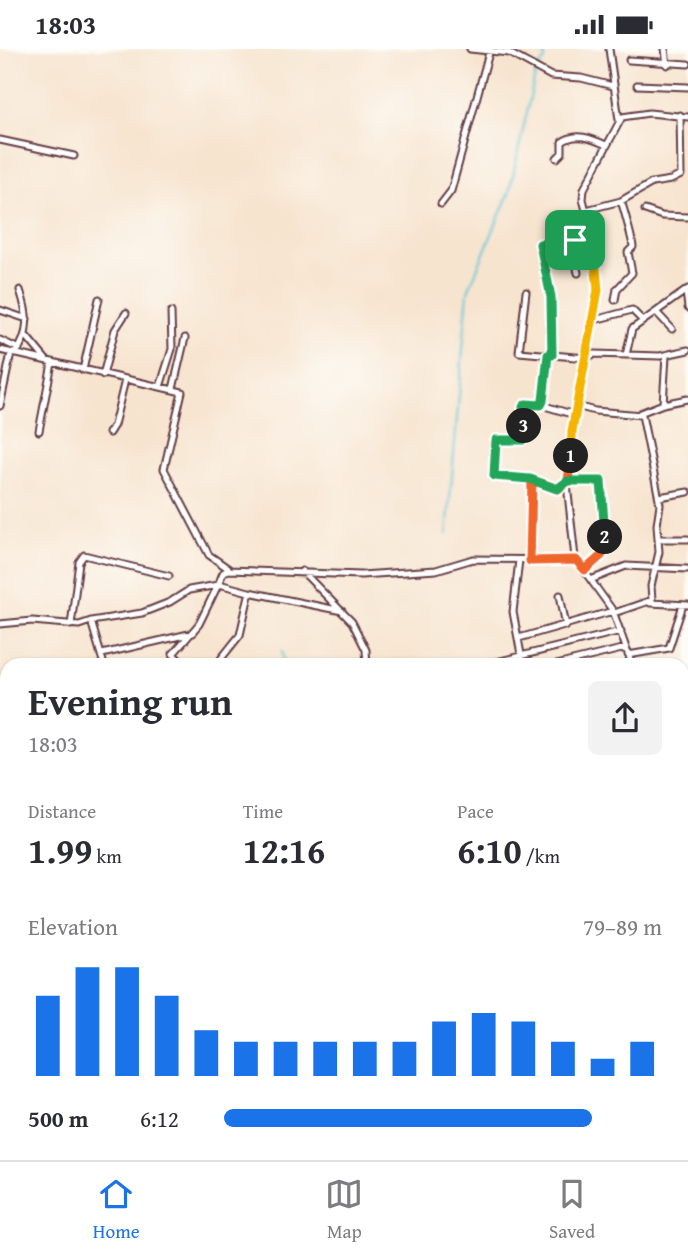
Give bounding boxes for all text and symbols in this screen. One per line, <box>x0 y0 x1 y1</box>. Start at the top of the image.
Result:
text: 18:03 <box>35 5 96 44</box>
pin <box>545 210 605 270</box>
icon: arrive <box>556 221 594 259</box>
pin: 3 <box>506 409 542 443</box>
text: 3 <box>519 411 528 439</box>
pin: 1 <box>554 439 588 473</box>
text: 1 <box>566 441 575 469</box>
pin: 2 <box>588 519 622 554</box>
text: 2 <box>600 522 609 550</box>
text: Evening run <box>28 673 232 729</box>
button: share <box>588 681 662 755</box>
text: 18:03 <box>28 727 78 760</box>
text: Distance <box>28 797 96 825</box>
text: Time <box>243 797 283 825</box>
text: Pace <box>457 797 494 825</box>
text: 1.99 <box>28 825 92 876</box>
text: 12:16 <box>243 825 325 876</box>
text: 6:10 <box>457 825 522 876</box>
text: km <box>92 842 122 870</box>
text: /km <box>522 842 560 870</box>
text: Elevation <box>28 910 118 943</box>
text: 79–89 m <box>583 910 662 943</box>
text: 500 m <box>28 1102 89 1135</box>
text: 6:12 <box>140 1102 179 1135</box>
tab: Home <box>93 1175 140 1245</box>
tab: Map <box>325 1175 363 1245</box>
tab: Saved <box>549 1175 595 1245</box>

